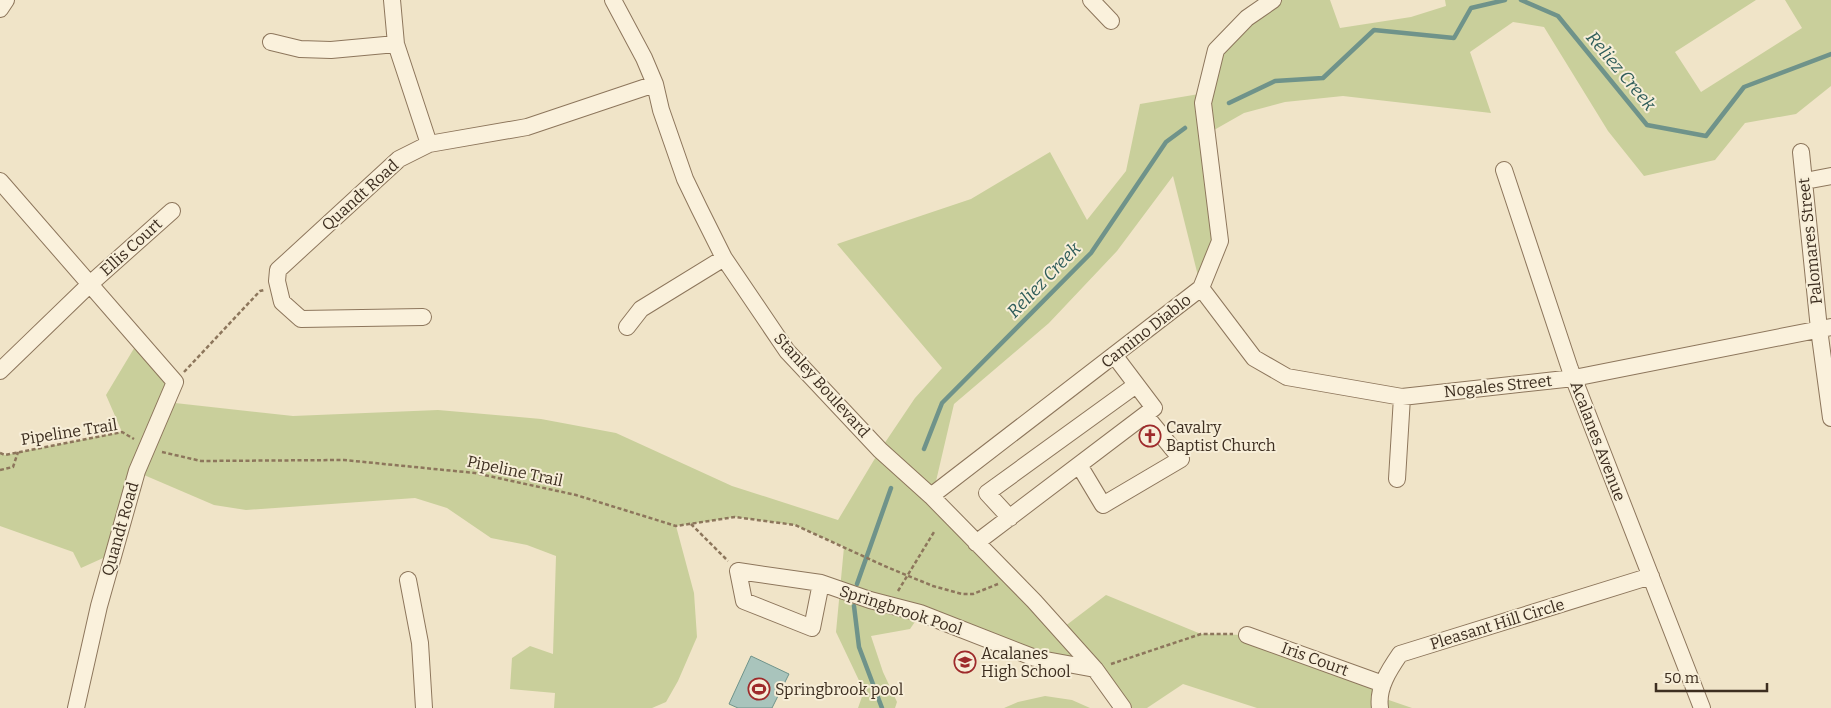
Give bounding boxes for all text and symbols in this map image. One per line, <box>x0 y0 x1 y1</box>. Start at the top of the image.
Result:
water label: Reliez Creek <box>1581 27 1661 115</box>
street label: Quandt Road <box>318 155 403 234</box>
street label: Palomares Street <box>1794 177 1826 305</box>
street label: Ellis Court <box>96 214 166 280</box>
water label: Reliez Creek <box>1003 237 1086 322</box>
street label: Camino Diablo <box>1097 290 1195 372</box>
street label: Stanley Boulevard <box>770 329 874 441</box>
street label: Nogales Street <box>1443 371 1553 401</box>
street label: Acalanes Avenue <box>1566 378 1630 504</box>
street label: Pipeline Trail <box>19 415 119 449</box>
place label: Cavalry Baptist Church <box>1166 418 1276 455</box>
church icon: Cavalry Baptist Church <box>1138 424 1162 448</box>
street label: Pipeline Trail <box>465 452 565 491</box>
street label: Quandt Road <box>98 479 143 578</box>
street label: Springbrook Pool <box>837 581 965 639</box>
street label: Pleasant Hill Circle <box>1428 595 1566 653</box>
street label: Iris Court <box>1279 638 1351 680</box>
place label: Acalanes High School <box>981 644 1071 681</box>
school or university icon: Acalanes High School <box>953 650 977 674</box>
scale bar <box>1656 660 1767 692</box>
text: 50 m <box>1664 669 1700 687</box>
sports icon: Springbrook pool <box>747 677 771 701</box>
place label: Springbrook pool <box>775 680 904 699</box>

